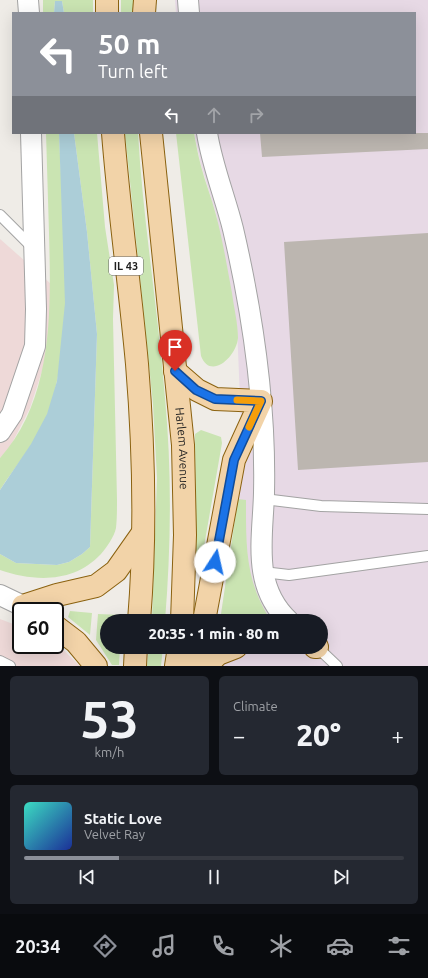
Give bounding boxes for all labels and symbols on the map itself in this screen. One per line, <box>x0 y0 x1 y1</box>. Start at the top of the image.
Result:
road number: IL 43 <box>109 257 143 275</box>
pin <box>158 330 192 371</box>
street label: Harlem Avenue <box>173 407 191 490</box>
position arrow <box>194 541 236 583</box>
speed limit sign: 60 <box>12 602 64 654</box>

